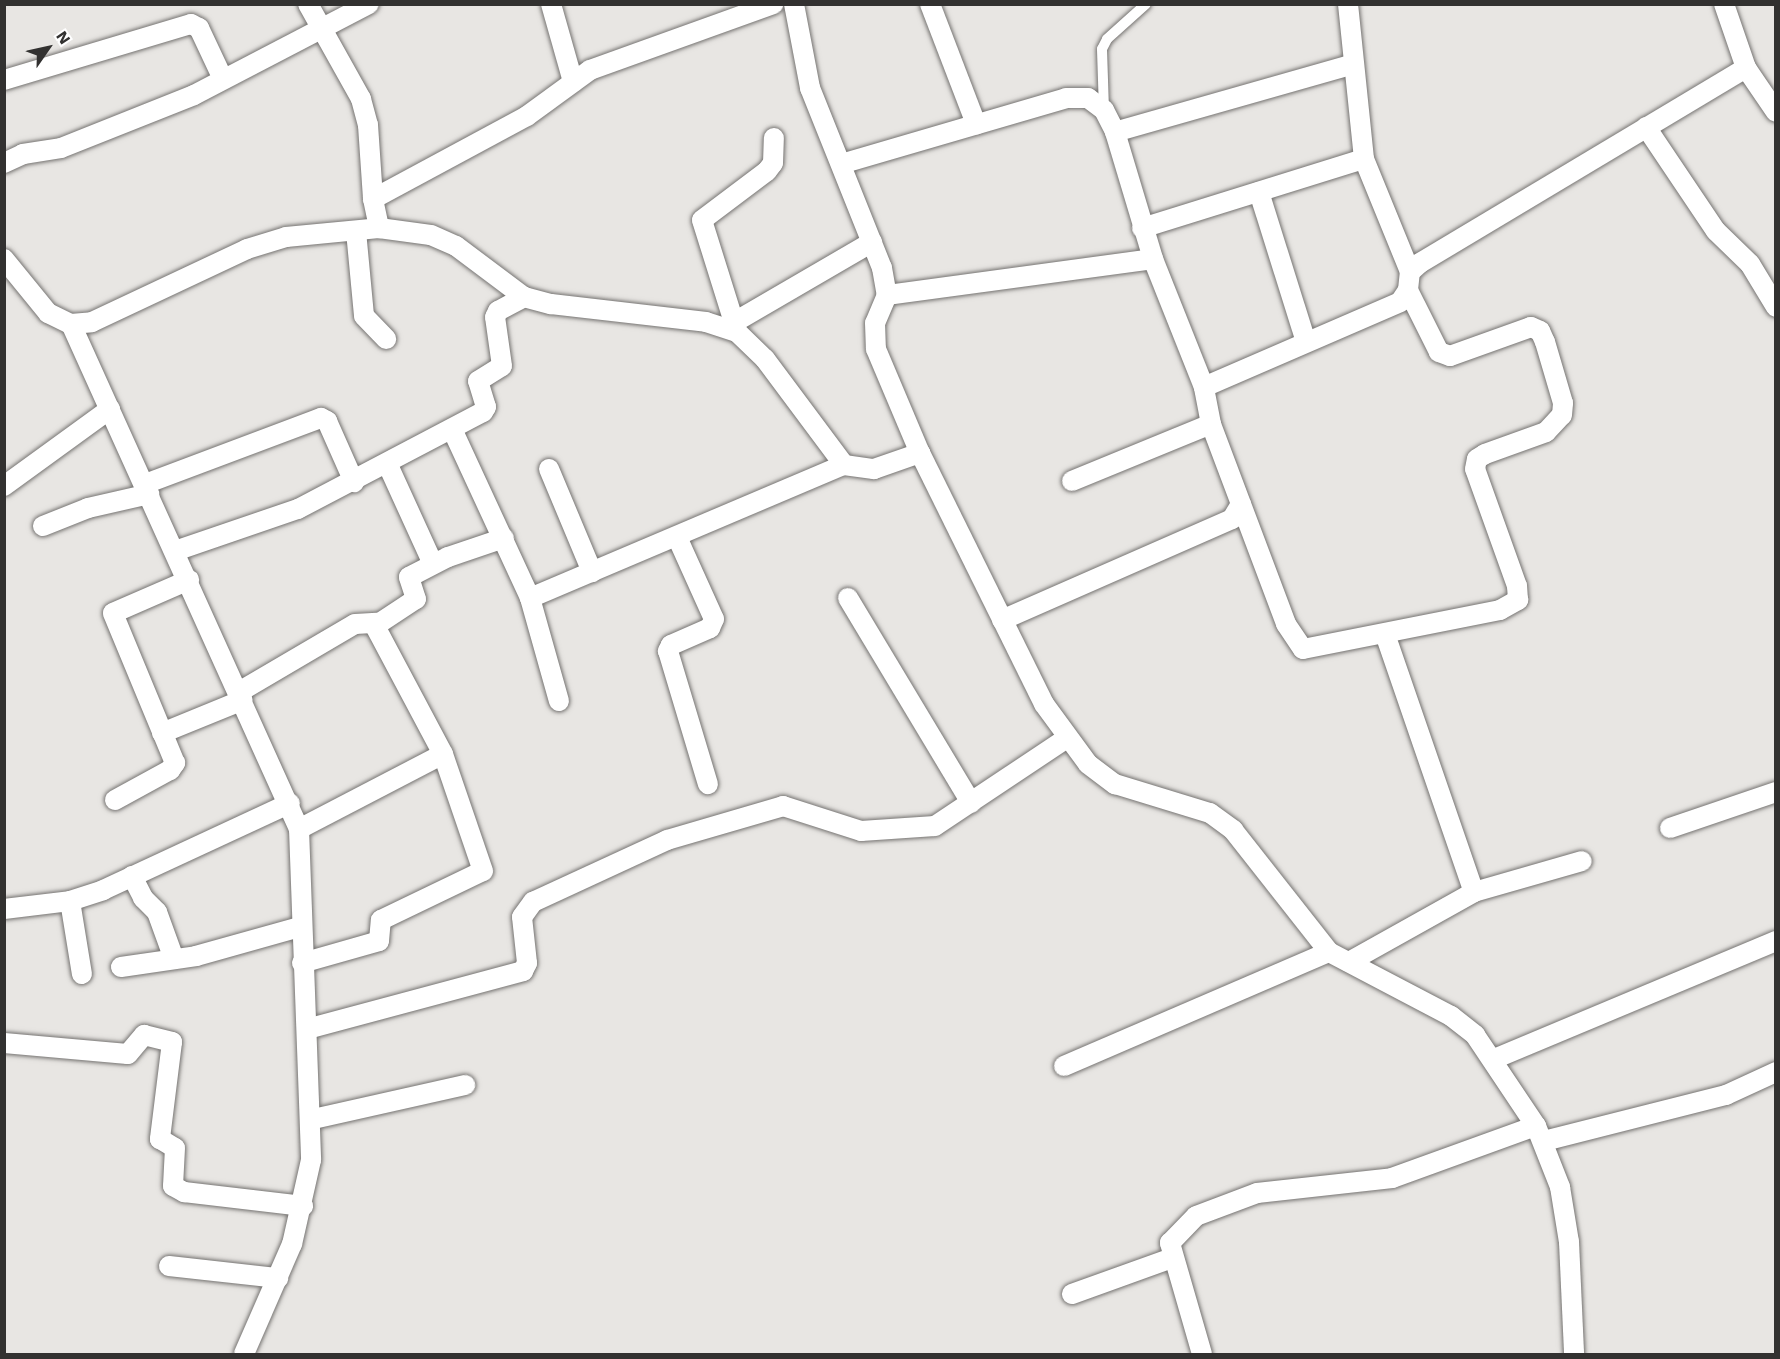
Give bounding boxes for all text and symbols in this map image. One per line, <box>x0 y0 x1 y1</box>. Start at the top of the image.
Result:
north arrow <box>18 18 78 78</box>
text: N <box>52 27 75 48</box>

